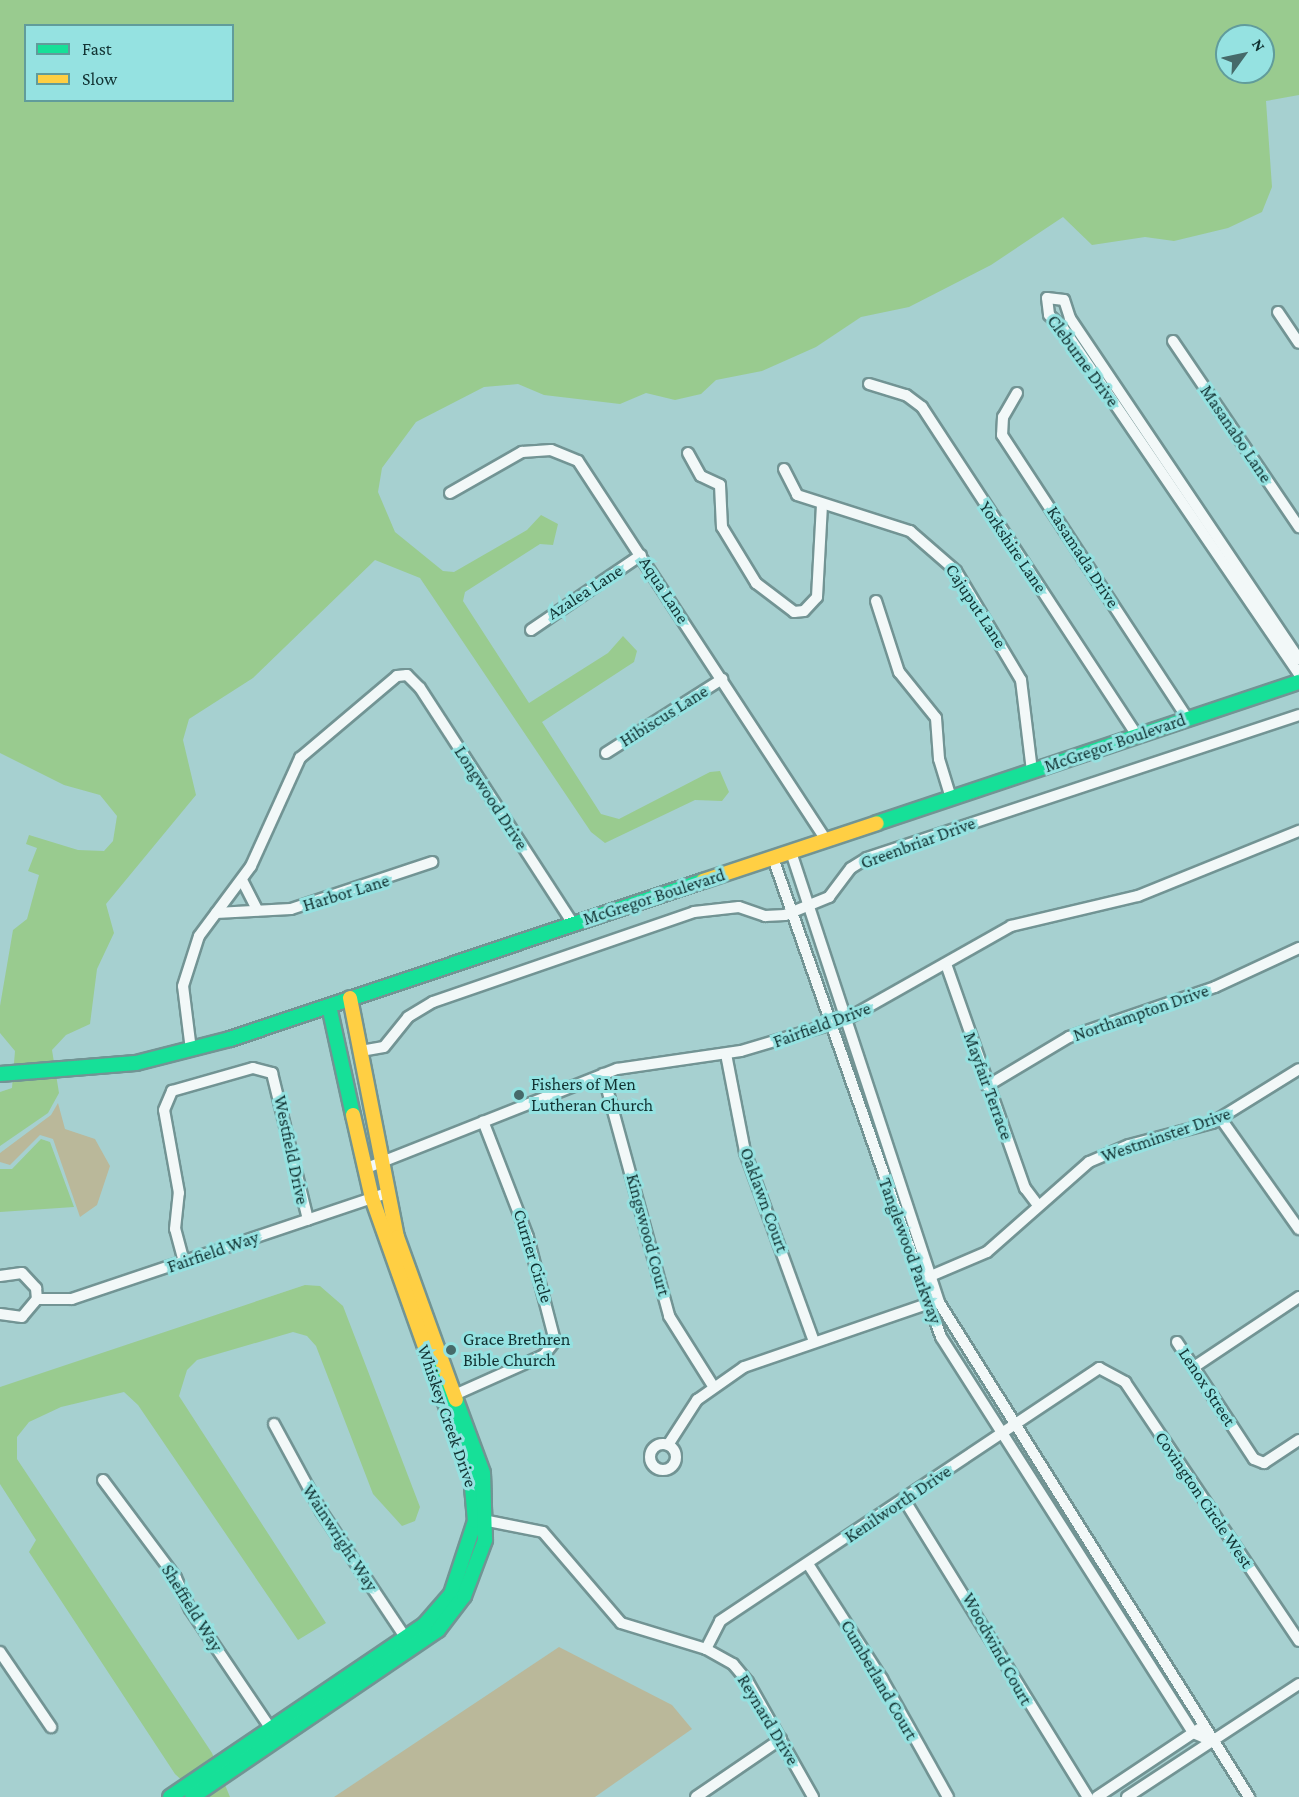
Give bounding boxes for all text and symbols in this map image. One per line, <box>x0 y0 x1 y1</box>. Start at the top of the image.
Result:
legend <box>24 24 234 102</box>
north arrow <box>1215 24 1275 84</box>
text: N <box>1249 36 1269 54</box>
text: Fast <box>82 39 112 59</box>
text: Slow <box>82 69 117 89</box>
street label: Cleburne Drive <box>1042 311 1124 411</box>
street label: Masanabo Lane <box>1195 381 1277 487</box>
street label: Yorkshire Lane <box>975 497 1051 597</box>
street label: Kasamada Drive <box>1042 502 1124 612</box>
street label: Aqua Lane <box>634 552 694 628</box>
street label: Azalea Lane <box>543 560 627 624</box>
street label: Cajuput Lane <box>941 560 1011 652</box>
street label: Hibiscus Lane <box>616 680 712 752</box>
street label: McGregor Boulevard <box>1042 709 1188 777</box>
street label: Longwood Drive <box>449 742 533 854</box>
street label: Greenbriar Drive <box>858 812 978 874</box>
street label: McGregor Boulevard <box>580 864 728 930</box>
street label: Harbor Lane <box>300 870 392 916</box>
street label: Northampton Drive <box>1070 980 1212 1046</box>
street label: Fairfield Drive <box>770 997 874 1053</box>
street label: Mayfair Terrace <box>959 1029 1017 1143</box>
place label: Fishers of Men Lutheran Church <box>531 1074 653 1116</box>
marker: Fishers of Men Lutheran Church <box>512 1088 526 1102</box>
street label: Westfield Drive <box>269 1093 313 1207</box>
street label: Westminster Drive <box>1099 1103 1233 1167</box>
street label: Oaklawn Court <box>735 1145 793 1255</box>
street label: Kingswood Court <box>621 1172 675 1298</box>
street label: Tanglewood Parkway <box>874 1175 946 1327</box>
street label: Currier Circle <box>509 1207 557 1305</box>
street label: Fairfield Way <box>164 1226 262 1278</box>
place label: Grace Brethren Bible Church <box>463 1329 570 1372</box>
street label: Whiskey Creek Drive <box>412 1342 482 1490</box>
marker: Grace Brethren Bible Church <box>444 1343 458 1357</box>
street label: Lenox Street <box>1174 1344 1240 1430</box>
street label: Covington Circle West <box>1150 1428 1258 1572</box>
street label: Kenilworth Drive <box>841 1460 955 1548</box>
street label: Wainwright Way <box>298 1481 382 1595</box>
street label: Sheffield Way <box>157 1560 227 1656</box>
street label: Woodwind Court <box>957 1589 1037 1709</box>
street label: Cumberland Court <box>836 1616 922 1744</box>
street label: Reynard Drive <box>732 1671 804 1769</box>

